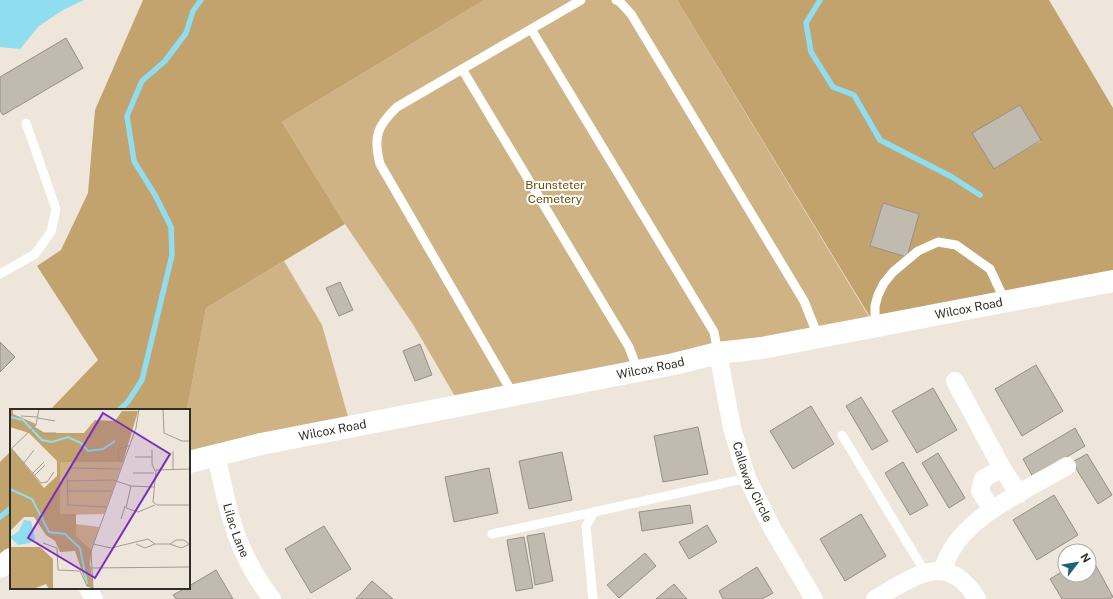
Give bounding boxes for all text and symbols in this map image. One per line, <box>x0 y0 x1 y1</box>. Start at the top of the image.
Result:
park label: Brunsteter Cemetery <box>525 178 585 206</box>
street label: Wilcox Road <box>934 295 1004 322</box>
street label: Wilcox Road <box>615 355 686 382</box>
inset map <box>10 409 190 589</box>
street label: Wilcox Road <box>297 417 368 444</box>
street label: Callaway Circle <box>730 440 775 525</box>
street label: Lilac Lane <box>220 502 252 560</box>
north arrow <box>1057 543 1097 583</box>
text: N <box>1078 551 1093 565</box>

